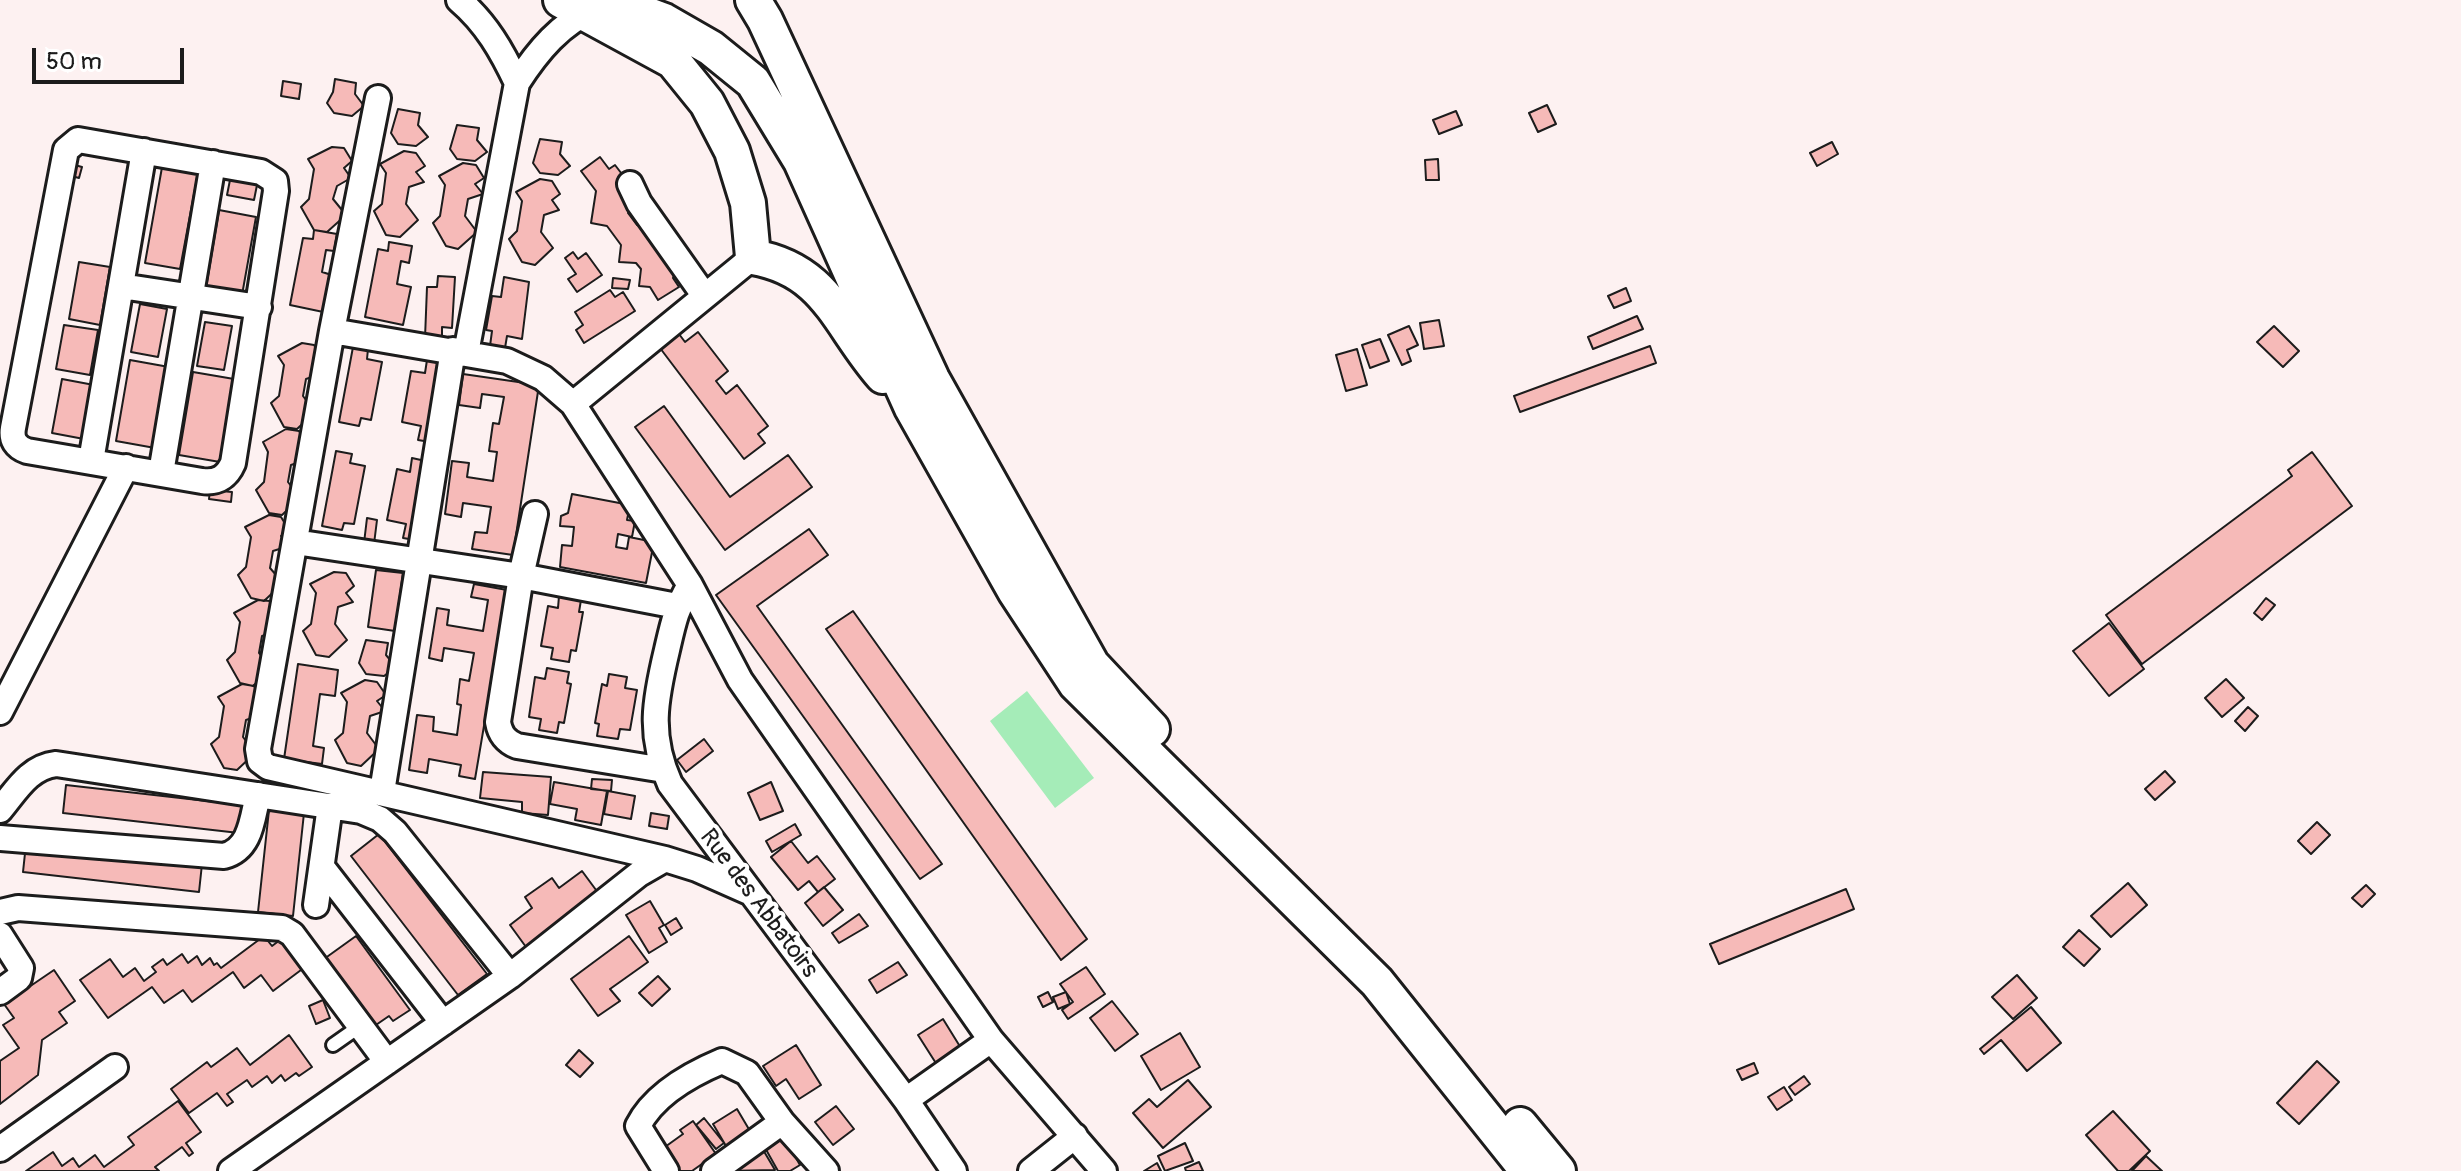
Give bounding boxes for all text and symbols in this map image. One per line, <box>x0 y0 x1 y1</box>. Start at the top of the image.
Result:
scale bar <box>36 32 188 82</box>
text: 50 m <box>46 47 102 76</box>
street label: Rue des Abbatoirs <box>693 824 823 984</box>

